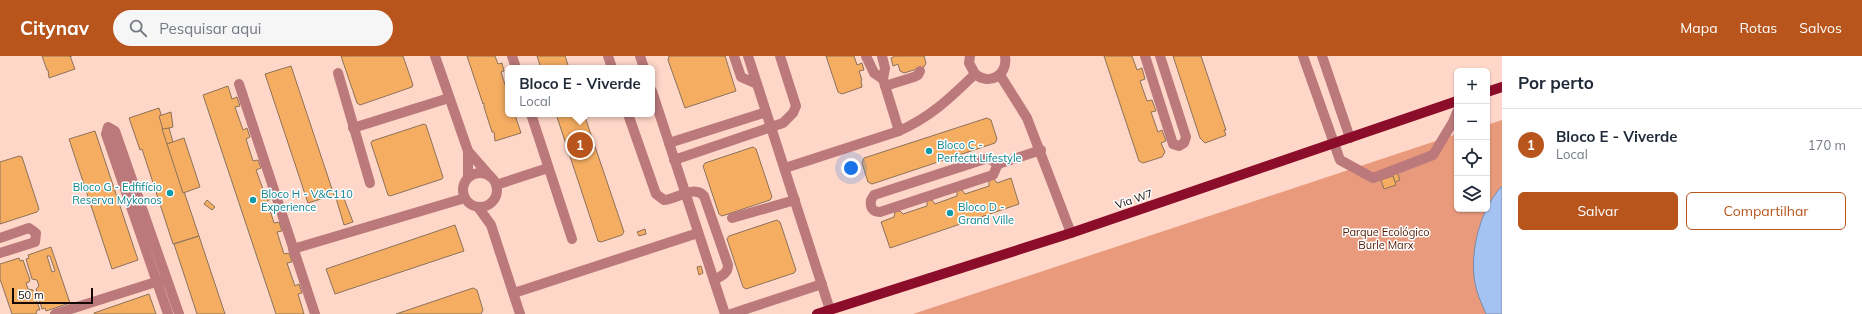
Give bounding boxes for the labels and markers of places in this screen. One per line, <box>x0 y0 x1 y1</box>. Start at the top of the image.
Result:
pin: 1 <box>567 130 593 160</box>
place label: Bloco C - Perfectt Lifestyle <box>937 138 1022 165</box>
marker: Bloco C - Perfectt Lifestyle <box>924 146 934 156</box>
place label: Bloco G - Edfifício Reserva Mykonos <box>72 180 162 207</box>
place label: Bloco H - V&C110 Experience <box>261 187 353 214</box>
marker: Bloco G - Edfifício Reserva Mykonos <box>165 188 175 198</box>
marker: Bloco H - V&C110 Experience <box>248 195 258 205</box>
place label: Bloco D - Grand Ville <box>958 200 1014 227</box>
marker: Bloco D - Grand Ville <box>945 208 955 218</box>

